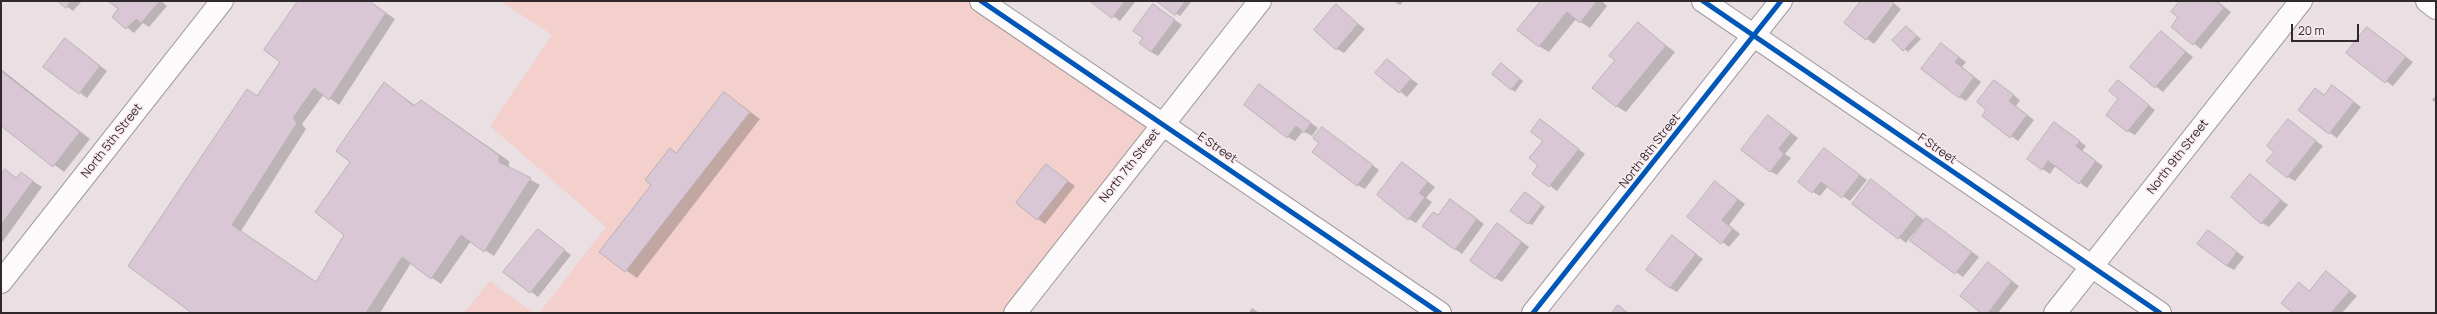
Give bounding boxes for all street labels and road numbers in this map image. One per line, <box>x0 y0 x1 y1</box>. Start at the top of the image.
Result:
street label: North 5th Street <box>78 101 146 181</box>
street label: North 8th Street <box>1616 111 1684 191</box>
street label: North 9th Street <box>2144 117 2212 197</box>
street label: North 7th Street <box>1097 126 1163 206</box>
street label: E Street <box>1195 130 1239 166</box>
street label: F Street <box>1915 131 1959 167</box>

